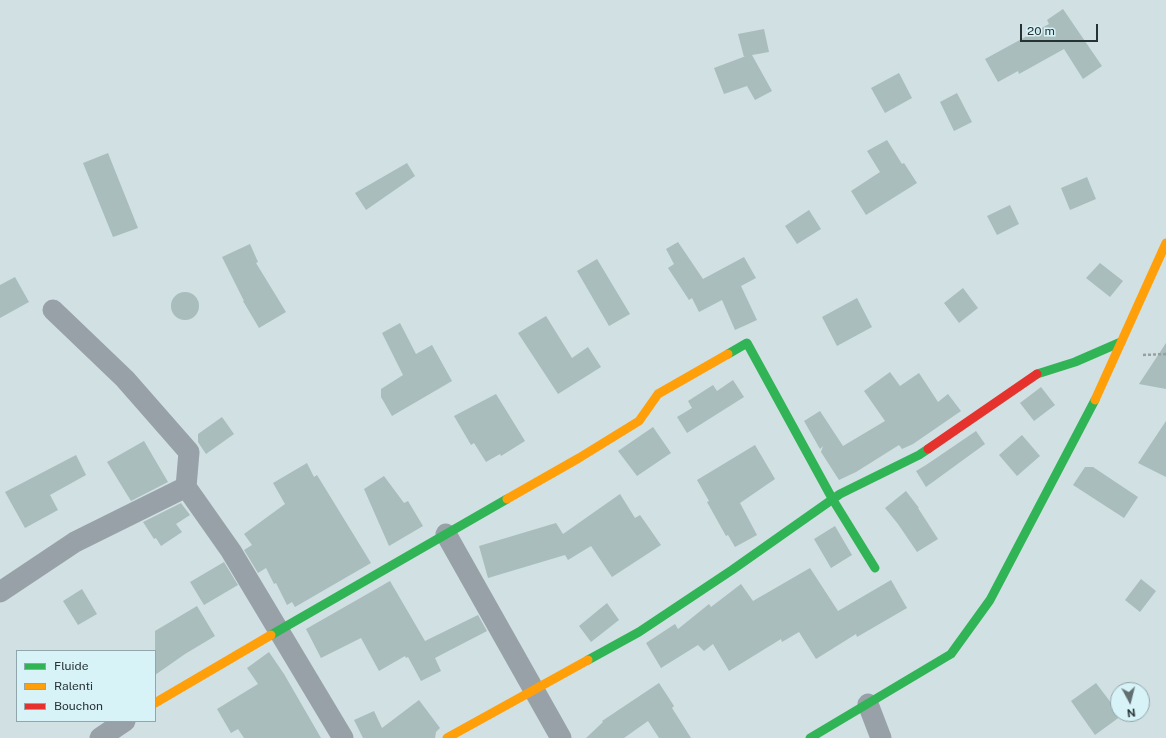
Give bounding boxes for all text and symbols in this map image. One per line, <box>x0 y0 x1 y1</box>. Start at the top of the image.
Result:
scale bar <box>1022 16 1100 42</box>
text: 20 m <box>1027 24 1055 38</box>
legend <box>16 650 156 722</box>
text: Fluide <box>54 659 89 673</box>
text: Ralenti <box>54 679 93 693</box>
north arrow <box>1110 682 1150 722</box>
text: Bouchon <box>54 699 103 713</box>
text: N <box>1126 706 1136 719</box>

